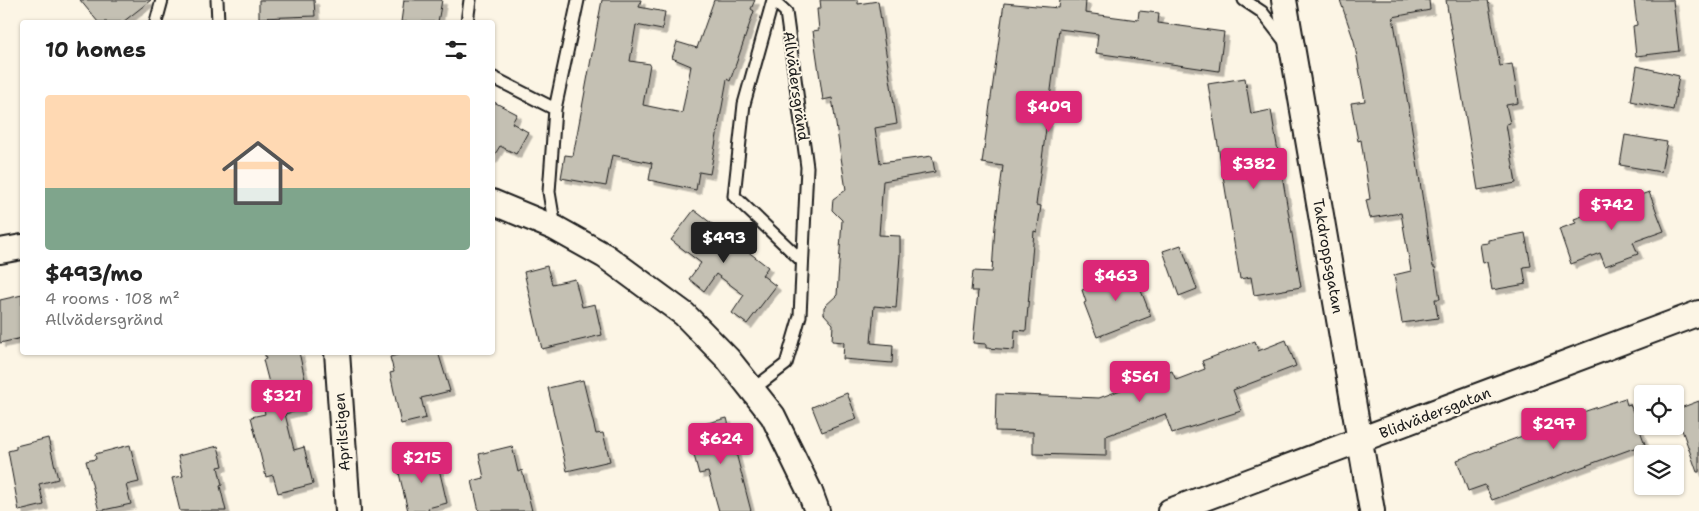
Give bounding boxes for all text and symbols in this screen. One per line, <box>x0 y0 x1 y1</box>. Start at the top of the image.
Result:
street label: Allvädersgränd <box>778 30 814 143</box>
text: 10 homes <box>45 36 146 64</box>
icon: filters <box>442 36 470 64</box>
pin: $409 <box>1019 90 1079 133</box>
text: $409 <box>1027 96 1071 117</box>
icon: home <box>213 128 303 218</box>
pin: $382 <box>1224 148 1284 190</box>
text: $382 <box>1232 153 1276 174</box>
pin: $742 <box>1582 188 1642 231</box>
text: $742 <box>1590 194 1634 215</box>
street label: Takdroppsgatan <box>1308 197 1348 315</box>
pin: $493 <box>694 222 754 264</box>
text: $493 <box>702 227 746 248</box>
text: $493/mo <box>45 260 143 288</box>
pin: $463 <box>1086 260 1146 302</box>
text: $463 <box>1094 265 1138 286</box>
text: 4 rooms · 108 m² <box>45 288 180 309</box>
text: Allvädersgränd <box>45 309 163 330</box>
pin: $561 <box>1110 360 1170 403</box>
text: $561 <box>1121 366 1159 387</box>
pin: $321 <box>252 380 312 422</box>
street label: Blidvädersgatan <box>1376 383 1494 443</box>
text: $321 <box>262 385 302 406</box>
map controls <box>1634 385 1684 495</box>
button: locate <box>1634 385 1684 435</box>
street label: Aprilstigen <box>329 392 355 472</box>
pin: $297 <box>1524 408 1584 450</box>
text: $297 <box>1532 413 1576 434</box>
pin: $624 <box>691 422 751 465</box>
text: $624 <box>699 428 743 449</box>
pin: $215 <box>392 442 452 484</box>
button: layers <box>1634 445 1684 495</box>
text: $215 <box>403 447 441 468</box>

